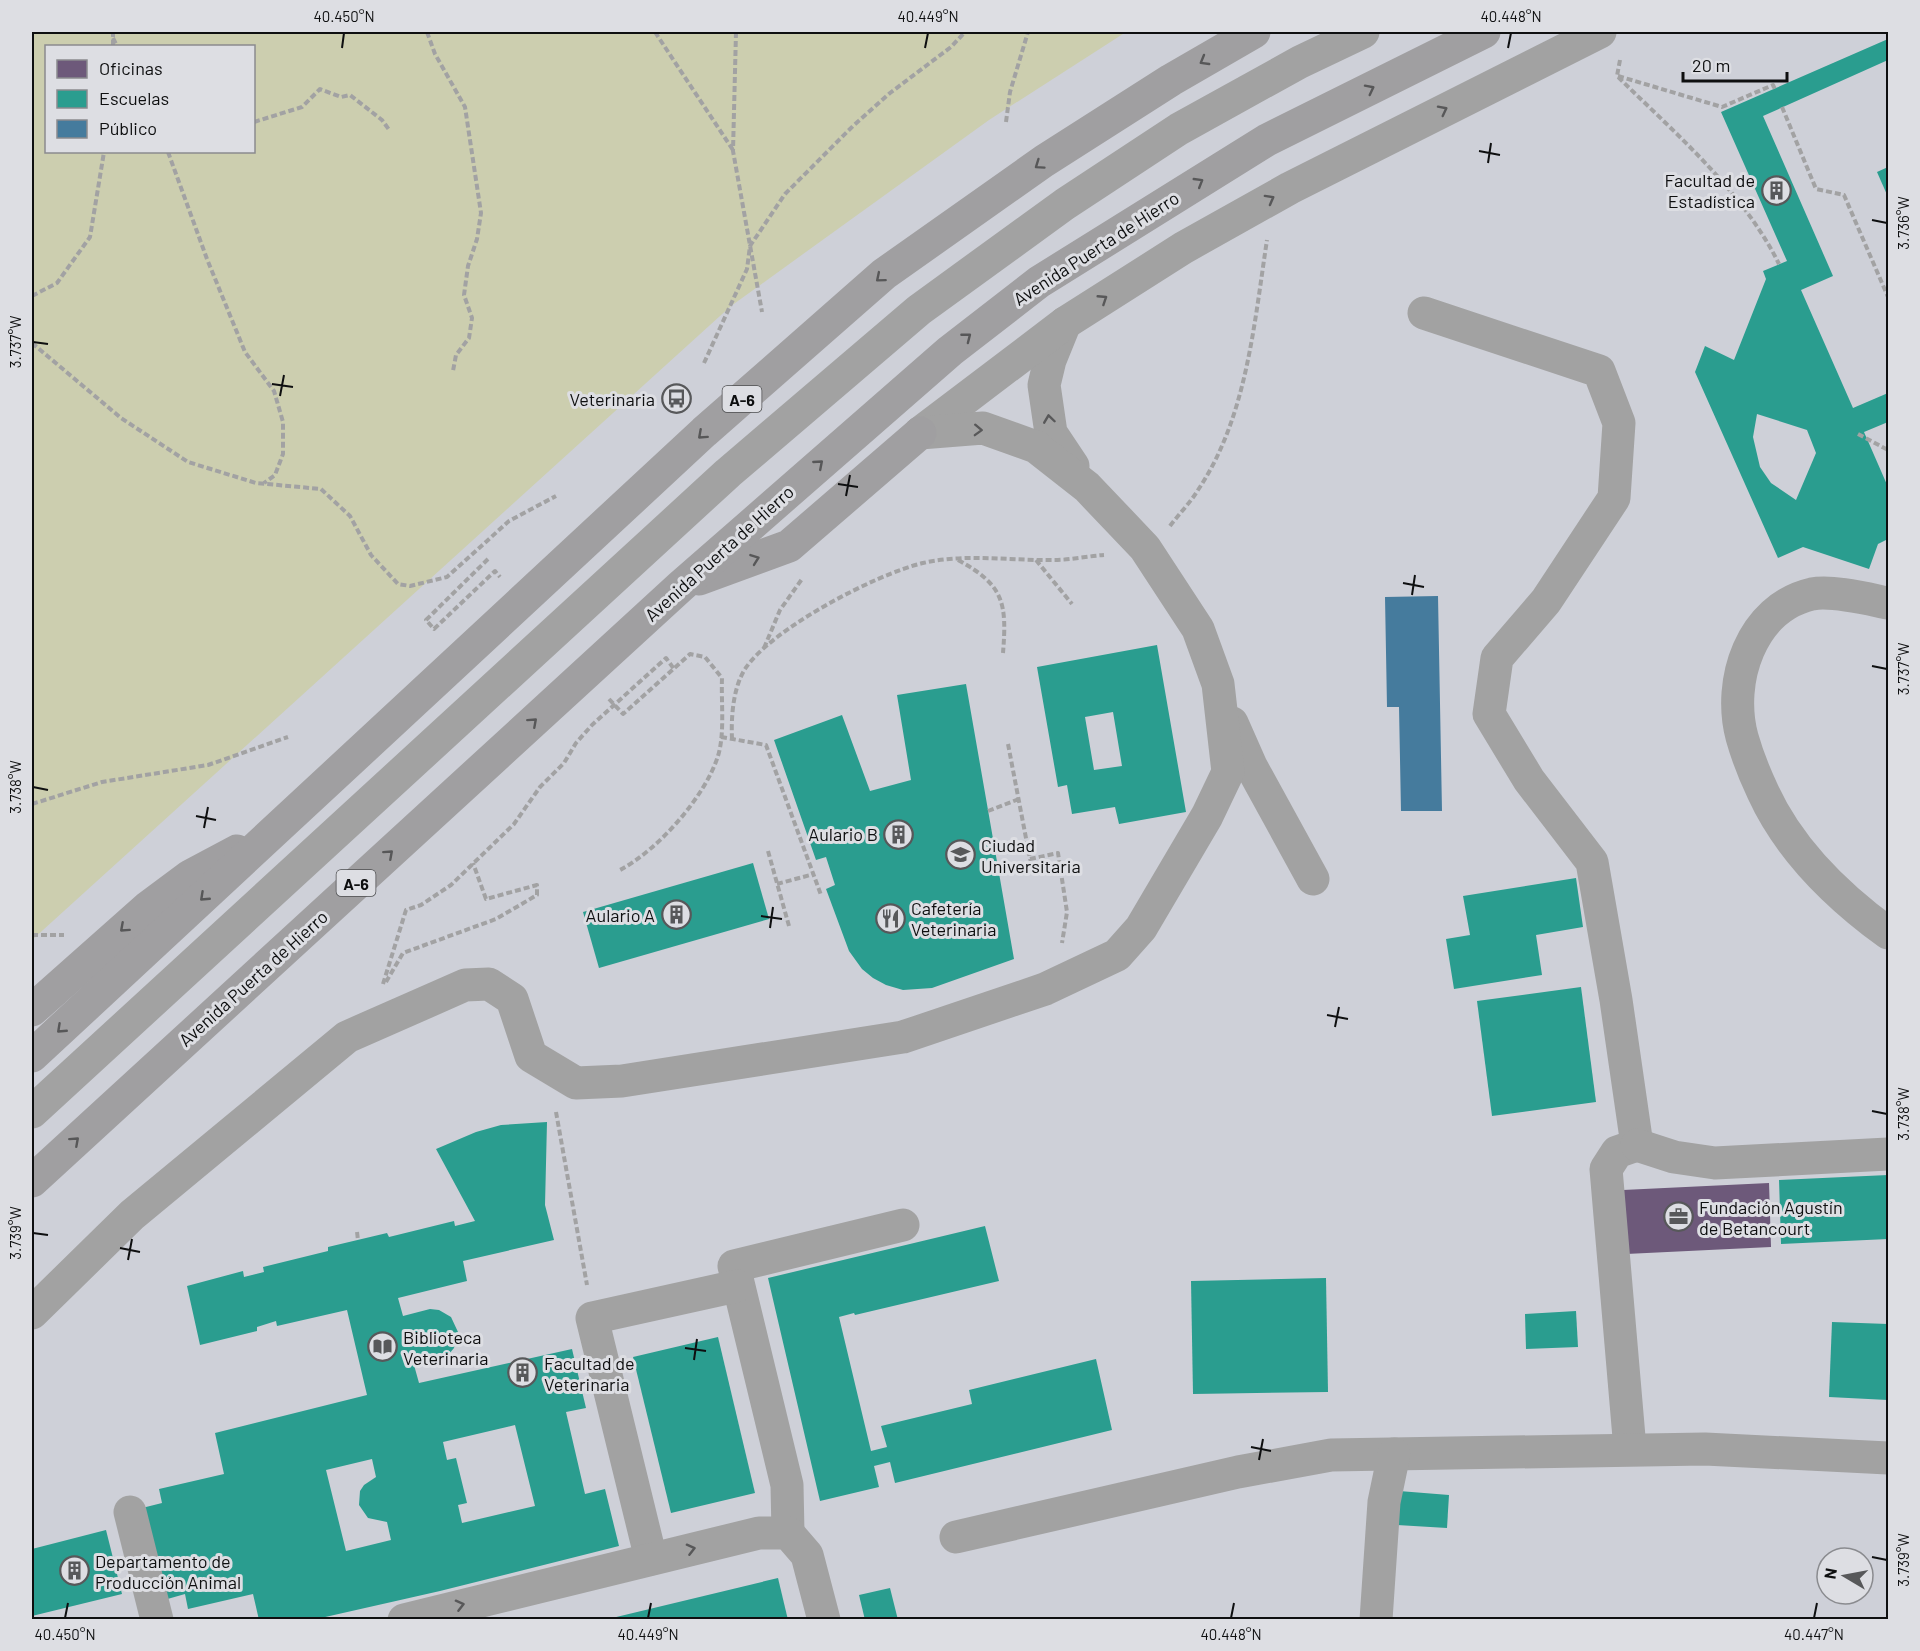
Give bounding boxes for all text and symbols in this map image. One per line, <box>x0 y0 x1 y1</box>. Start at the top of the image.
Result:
text: 40.450°N <box>313 7 375 25</box>
text: 40.449°N <box>897 7 959 25</box>
text: 40.448°N <box>1480 7 1542 25</box>
legend <box>45 45 255 153</box>
scale bar <box>1683 45 1786 83</box>
one-way arrow <box>1199 54 1210 65</box>
text: 20 m <box>1692 54 1730 76</box>
text: Oficinas <box>99 57 163 79</box>
one-way arrow <box>1364 84 1375 96</box>
text: Escuelas <box>99 87 169 109</box>
one-way arrow <box>1437 105 1448 117</box>
text: Público <box>99 117 157 139</box>
one-way arrow <box>1034 158 1045 169</box>
place label: Facultad de Estadística <box>1664 169 1755 212</box>
building icon: Facultad de Estadística <box>1760 174 1792 206</box>
one-way arrow <box>1193 177 1203 189</box>
street label: Avenida Puerta de Hierro <box>1009 186 1183 310</box>
one-way arrow <box>1264 195 1274 206</box>
text: 3.736°W <box>1894 196 1912 250</box>
one-way arrow <box>876 271 887 282</box>
one-way arrow <box>1096 295 1107 306</box>
text: 3.737°W <box>6 316 24 368</box>
one-way arrow <box>961 334 972 345</box>
bus stop icon: Veterinaria <box>660 383 692 415</box>
road number: A-6 <box>722 386 762 412</box>
place label: Veterinaria <box>570 388 655 410</box>
one-way arrow <box>1044 414 1056 424</box>
one-way arrow <box>974 423 983 436</box>
one-way arrow <box>698 428 709 439</box>
one-way arrow <box>812 460 823 471</box>
street label: Avenida Puerta de Hierro <box>640 480 798 626</box>
one-way arrow <box>750 553 760 566</box>
text: 3.737°W <box>1894 643 1912 695</box>
one-way arrow <box>526 718 536 729</box>
text: 3.738°W <box>6 760 24 814</box>
building icon: Aulario B <box>883 818 915 850</box>
place label: Aulario B <box>808 823 878 845</box>
place label: Ciudad Universitaria <box>981 834 1081 877</box>
school or university icon: Ciudad Universitaria <box>944 839 976 871</box>
one-way arrow <box>381 850 392 861</box>
road number: A-6 <box>336 870 376 896</box>
one-way arrow <box>201 890 211 901</box>
place label: Cafetería Veterinaria <box>911 897 996 940</box>
building icon: Aulario A <box>660 899 692 931</box>
restaurant icon: Cafetería Veterinaria <box>874 902 906 934</box>
place label: Aulario A <box>586 904 655 926</box>
street label: Avenida Puerta de Hierro <box>174 905 332 1051</box>
one-way arrow <box>120 921 130 932</box>
one-way arrow <box>57 1022 68 1033</box>
text: 3.738°W <box>1894 1087 1912 1141</box>
one-way arrow <box>68 1137 78 1148</box>
place label: Fundación Agustín de Betancourt <box>1699 1196 1843 1239</box>
office icon: Fundación Agustín de Betancourt <box>1662 1201 1694 1233</box>
text: 3.739°W <box>6 1206 24 1260</box>
place label: Biblioteca Veterinaria <box>403 1326 488 1369</box>
library icon: Biblioteca Veterinaria <box>366 1331 398 1363</box>
place label: Facultad de Veterinaria <box>544 1352 635 1395</box>
building icon: Facultad de Veterinaria <box>507 1357 539 1389</box>
text: 3.739°W <box>1894 1533 1912 1587</box>
one-way arrow <box>685 1544 695 1557</box>
north arrow <box>1815 1546 1875 1606</box>
place label: Departamento de Producción Animal <box>95 1550 241 1593</box>
building icon: Departamento de Producción Animal <box>58 1555 90 1587</box>
text: N <box>1819 1566 1840 1580</box>
one-way arrow <box>455 1600 465 1613</box>
text: 40.450°N <box>34 1625 96 1643</box>
text: 40.449°N <box>617 1625 679 1643</box>
text: 40.448°N <box>1200 1625 1262 1643</box>
text: 40.447°N <box>1784 1625 1844 1643</box>

